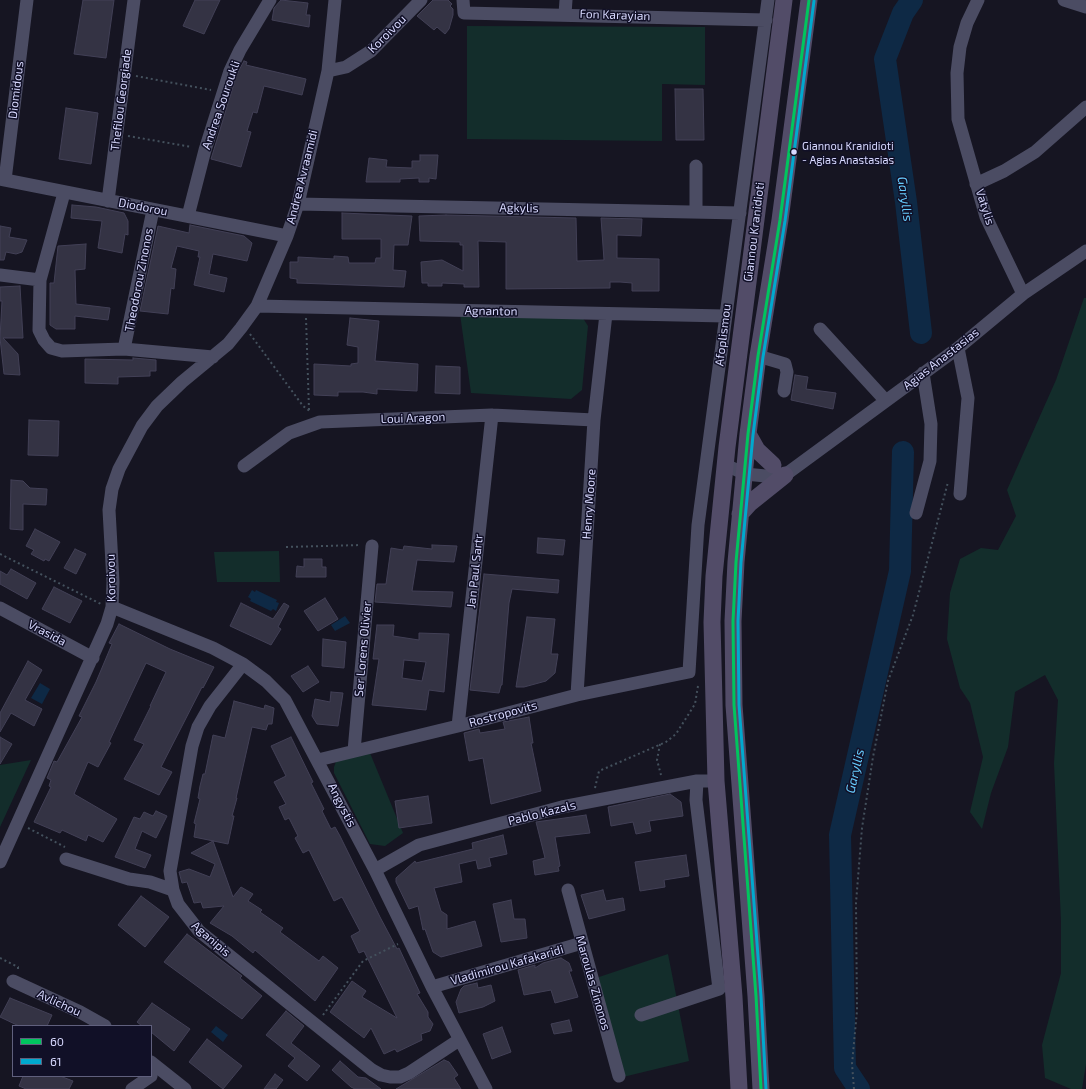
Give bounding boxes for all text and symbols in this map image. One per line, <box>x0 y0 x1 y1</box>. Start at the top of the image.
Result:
street label: Fon Karayian <box>579 7 651 23</box>
street label: Koroivou <box>365 12 409 56</box>
street label: Thefilou Georgiade <box>108 48 134 152</box>
street label: Andrea Souroukli <box>199 59 243 151</box>
street label: Diomidous <box>5 60 27 120</box>
street label: Andrea Avraamidi <box>283 128 321 226</box>
place label: Giannou Kranidioti - Agias Anastasias <box>802 139 894 165</box>
marker: Giannou Kranidioti - Agias Anastasias <box>789 147 799 157</box>
water label: Garyllis <box>894 176 916 222</box>
street label: Giannou Kranidioti <box>741 181 767 283</box>
street label: Vatylis <box>972 187 998 227</box>
street label: Diodorou <box>117 195 169 219</box>
street label: Agkylis <box>499 200 539 216</box>
street label: Theodorou Zinonos <box>122 227 156 333</box>
street label: Agnanton <box>464 303 518 319</box>
street label: Afoplismou <box>712 303 734 367</box>
street label: Agias Anastasias <box>900 325 982 393</box>
street label: Loui Aragon <box>380 410 446 426</box>
street label: Henry Moore <box>579 468 599 540</box>
street label: Jan Paul Sartr <box>464 533 486 609</box>
street label: Koroivou <box>103 554 119 602</box>
street label: Ser Lorens Olivier <box>352 601 374 697</box>
street label: Vrasida <box>26 617 68 649</box>
street label: Rostropovits <box>467 698 539 730</box>
water label: Garyllis <box>842 747 868 795</box>
street label: Angystis <box>325 781 359 829</box>
street label: Pablo Kazals <box>507 798 577 828</box>
street label: Aganipis <box>189 918 233 960</box>
street label: Maroulas Zinonos <box>573 934 613 1032</box>
street label: Vladimirou Kafakaridi <box>449 942 565 988</box>
street label: Avlichou <box>35 987 83 1019</box>
legend <box>12 1025 152 1077</box>
text: 60 <box>50 1034 64 1048</box>
text: 61 <box>50 1054 62 1068</box>

